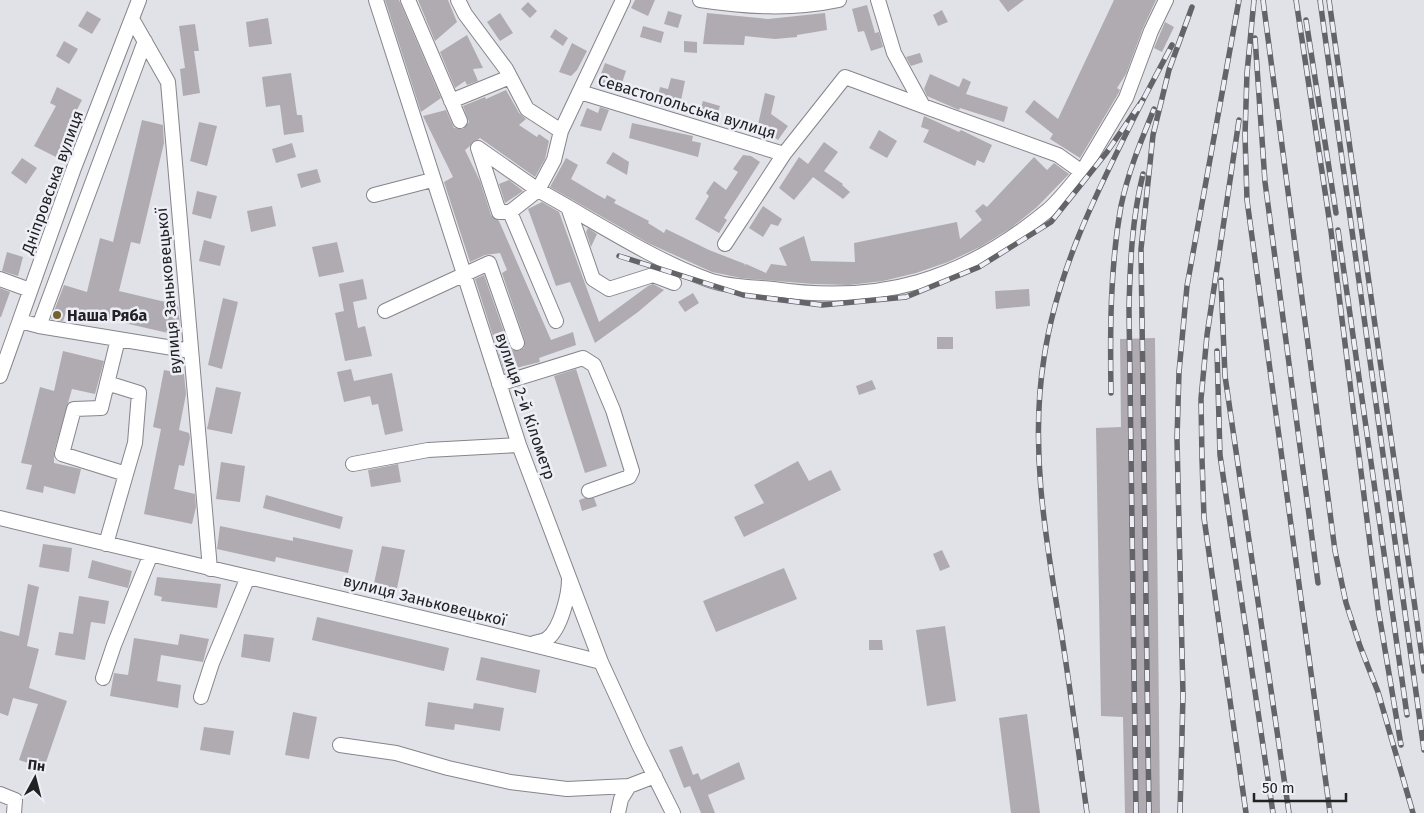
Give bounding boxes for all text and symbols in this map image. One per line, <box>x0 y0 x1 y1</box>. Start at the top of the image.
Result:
street label: Севастопольська вулиця <box>596 70 778 143</box>
street label: Дніпровська вулиця <box>17 108 87 258</box>
street label: вулиця Заньковецької <box>152 206 185 375</box>
place label: Наша Ряба <box>67 306 147 325</box>
marker: Наша Ряба <box>51 309 63 321</box>
street label: вулиця 2-й Кілометр <box>491 330 560 482</box>
street label: вулиця Заньковецької <box>341 571 509 630</box>
north arrow <box>10 753 60 803</box>
text: Пн <box>27 756 46 775</box>
scale bar <box>1254 770 1346 802</box>
text: 50 m <box>1262 779 1295 797</box>

